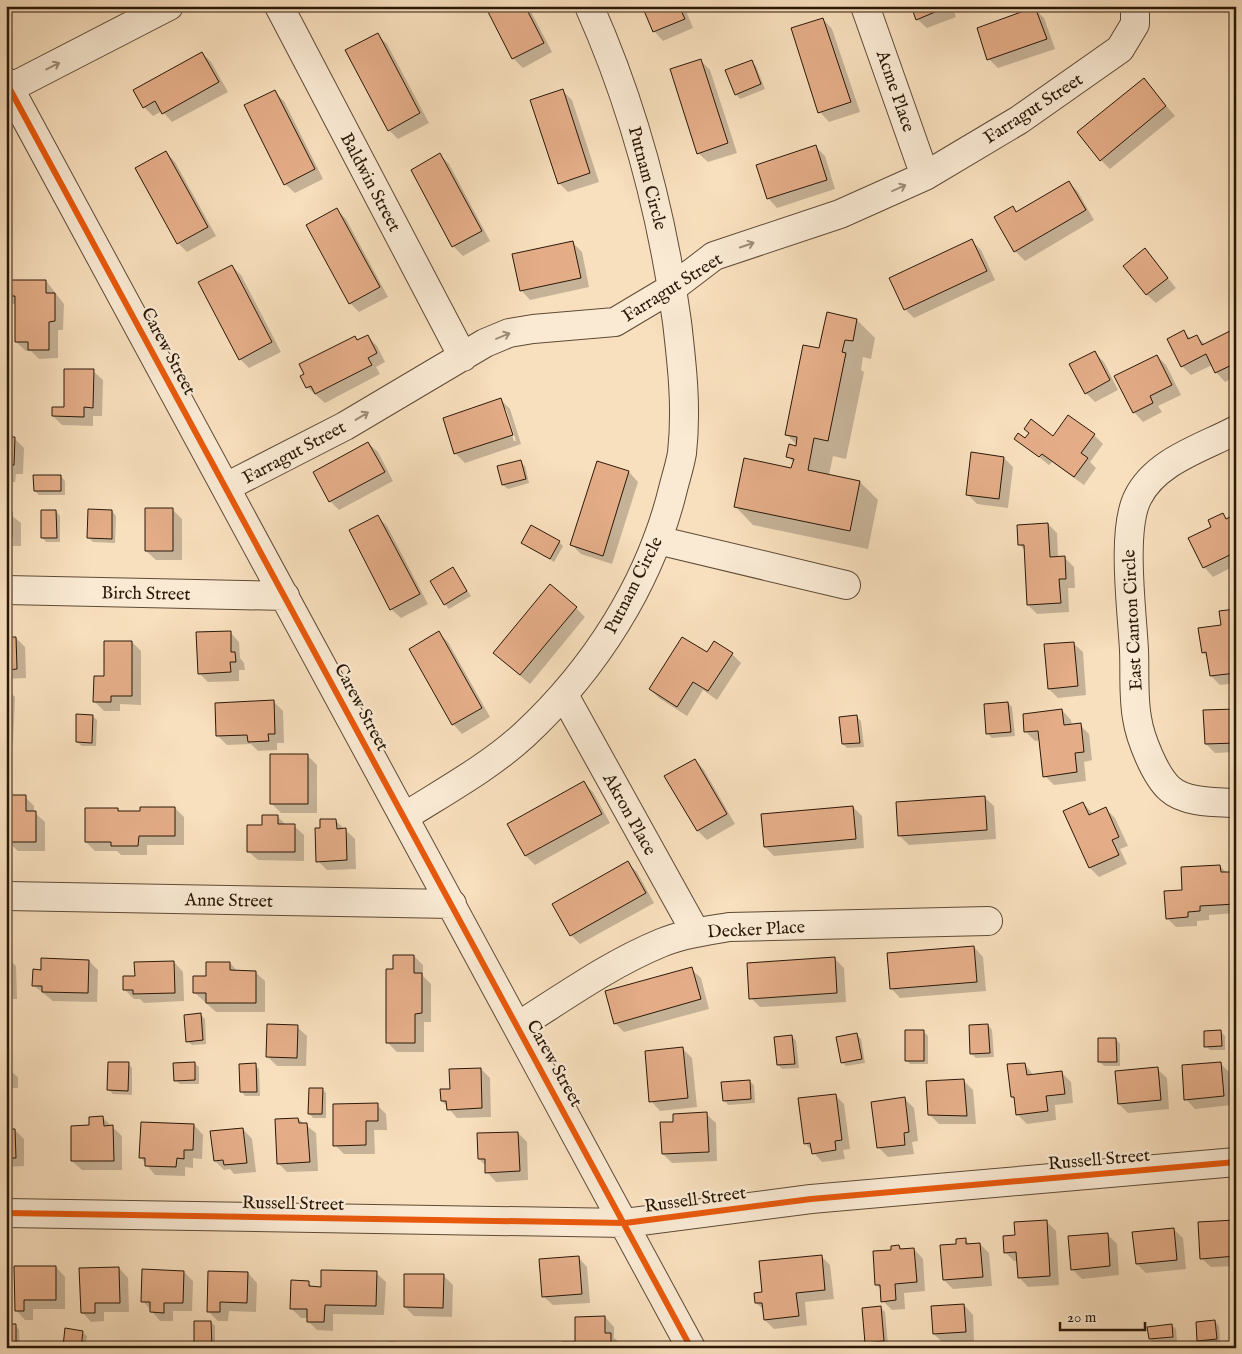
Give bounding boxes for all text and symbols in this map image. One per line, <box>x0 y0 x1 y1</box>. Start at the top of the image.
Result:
street label: Acme Place <box>870 47 919 135</box>
one-way arrow <box>45 61 60 70</box>
street label: Farragut Street <box>980 69 1088 150</box>
street label: Putnam Circle <box>622 124 671 233</box>
street label: Baldwin Street <box>334 129 405 236</box>
one-way arrow <box>891 182 906 192</box>
one-way arrow <box>739 240 754 249</box>
street label: Farragut Street <box>618 248 727 328</box>
street label: Carew Street <box>135 304 200 399</box>
one-way arrow <box>495 331 510 340</box>
one-way arrow <box>354 411 368 421</box>
street label: Farragut Street <box>239 416 350 490</box>
street label: Putnam Circle <box>600 533 669 638</box>
street label: East Canton Circle <box>1118 549 1149 691</box>
street label: Birch Street <box>101 582 191 607</box>
street label: Carew Street <box>328 660 393 755</box>
street label: Akron Place <box>596 769 661 860</box>
street label: Anne Street <box>184 889 273 914</box>
street label: Decker Place <box>707 916 806 945</box>
street label: Carew Street <box>520 1016 587 1111</box>
street label: Russell Street <box>1047 1145 1151 1176</box>
street label: Russell Street <box>643 1182 747 1219</box>
street label: Russell Street <box>242 1192 344 1217</box>
scale bar <box>1060 1299 1144 1331</box>
text: 20 m <box>1067 1308 1097 1327</box>

